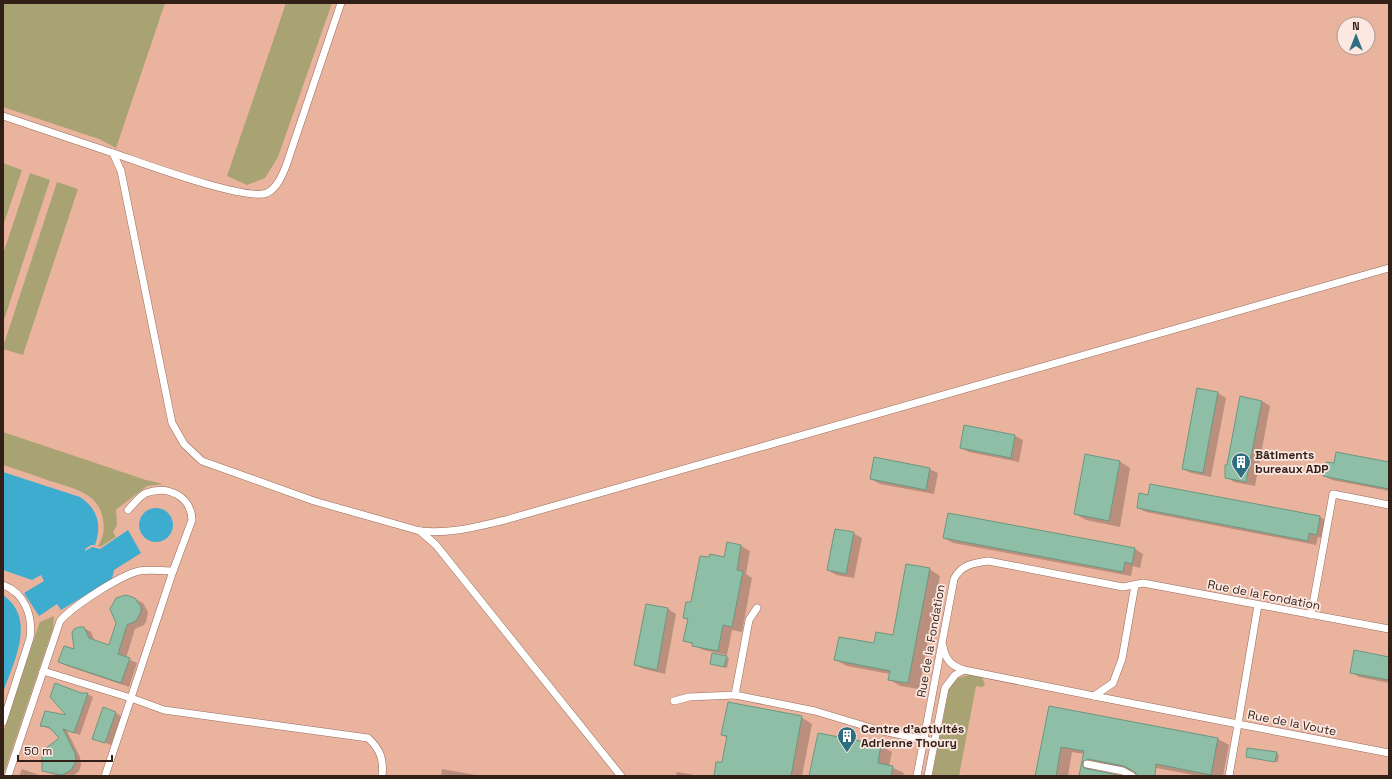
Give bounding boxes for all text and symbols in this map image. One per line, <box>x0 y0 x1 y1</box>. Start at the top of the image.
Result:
north arrow <box>1336 16 1376 56</box>
text: N <box>1352 19 1360 33</box>
place label: Bâtiments bureaux ADP <box>1255 447 1329 477</box>
building icon: Bâtiments bureaux ADP <box>1230 451 1252 479</box>
street label: Rue de la Fondation <box>1206 576 1322 614</box>
street label: Rue de la Fondation <box>913 583 949 699</box>
street label: Rue de la Voute <box>1246 707 1338 739</box>
place label: Centre d'activités Adrienne Thoury <box>861 721 964 751</box>
building icon: Centre d'activités Adrienne Thoury <box>836 725 858 753</box>
scale bar <box>18 737 112 763</box>
text: 50 m <box>24 743 52 759</box>

